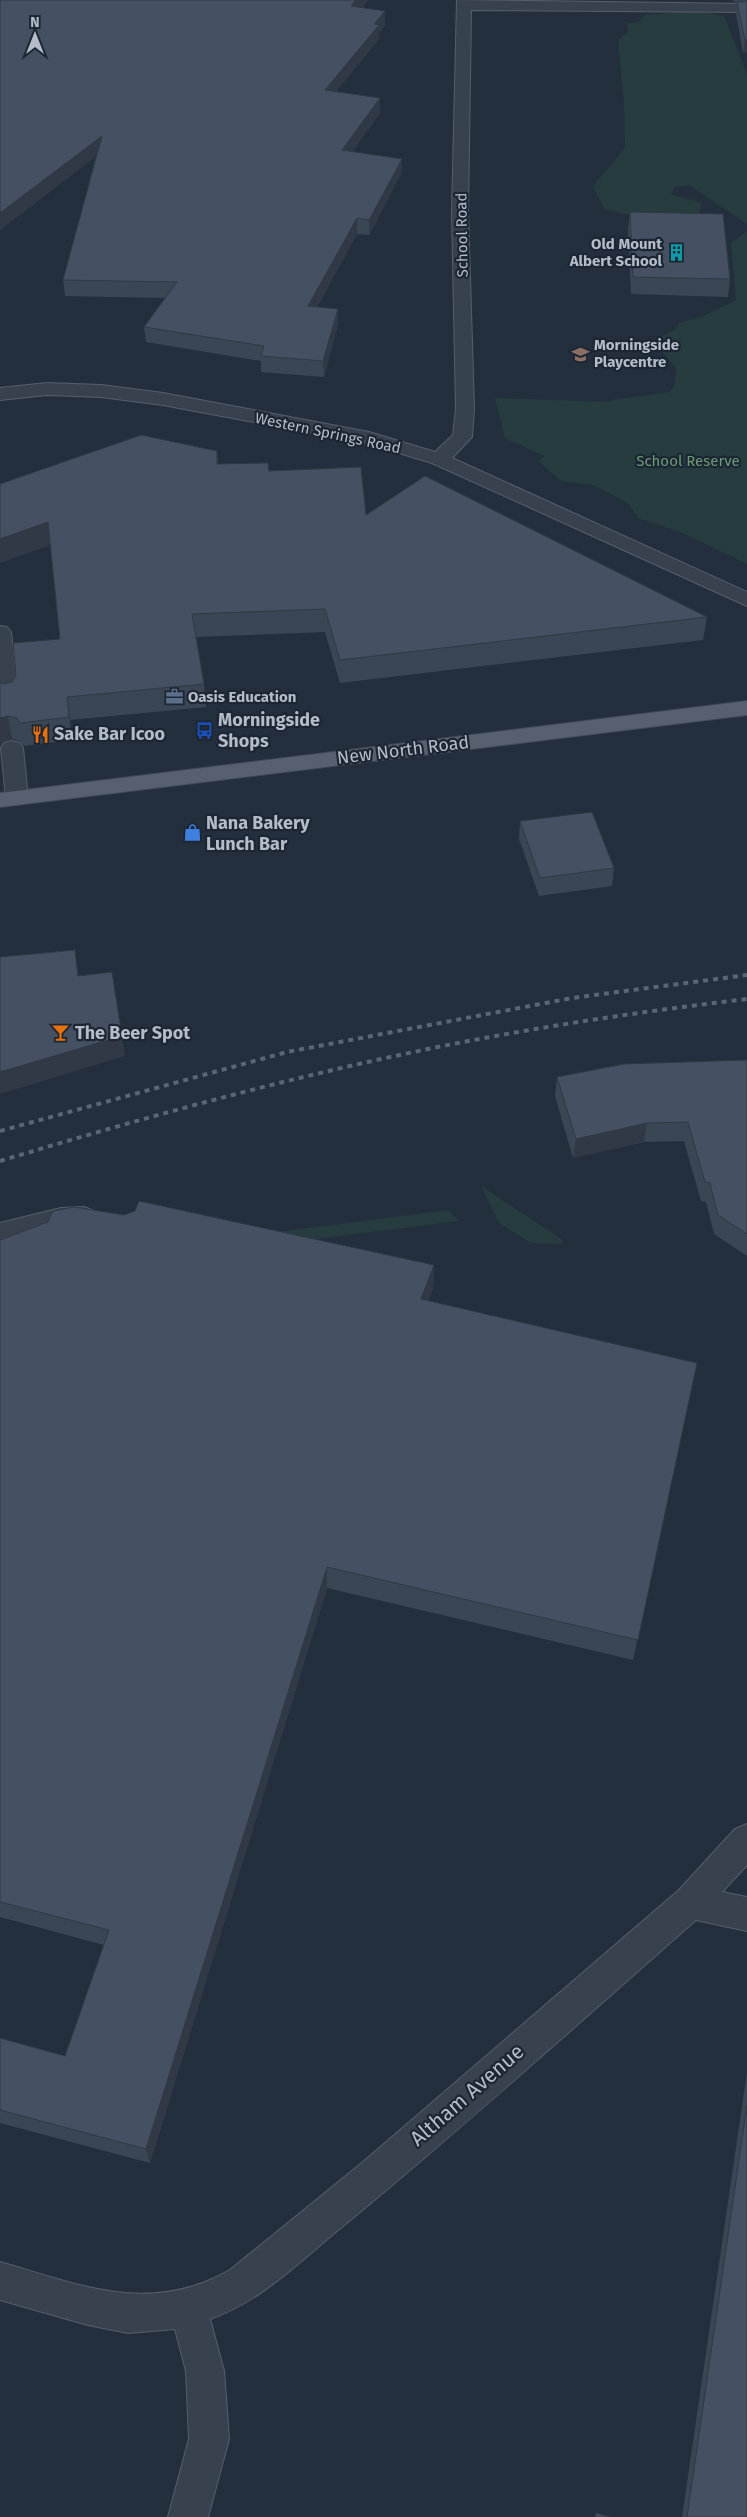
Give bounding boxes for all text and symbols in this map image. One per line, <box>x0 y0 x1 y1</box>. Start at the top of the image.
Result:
north arrow <box>10 10 60 60</box>
text: N <box>30 14 40 31</box>
street label: School Road <box>452 193 472 277</box>
place label: Old Mount Albert School <box>569 235 663 270</box>
building icon: Old Mount Albert School <box>666 243 686 263</box>
place label: Morningside Playcentre <box>594 336 679 371</box>
school or university icon: Morningside Playcentre <box>570 344 590 364</box>
street label: Western Springs Road <box>253 409 403 457</box>
park label: School Reserve <box>636 452 740 470</box>
office icon: Oasis Education <box>164 687 184 707</box>
place label: Oasis Education <box>188 688 296 706</box>
place label: Morningside Shops <box>218 709 320 752</box>
bus stop icon: Morningside Shops <box>194 720 214 740</box>
place label: Sake Bar Icoo <box>54 723 165 745</box>
restaurant icon: Sake Bar Icoo <box>30 724 50 744</box>
street label: New North Road <box>336 731 470 769</box>
place label: Nana Bakery Lunch Bar <box>206 812 310 855</box>
shop icon: Nana Bakery Lunch Bar <box>182 823 202 843</box>
place label: The Beer Spot <box>75 1022 191 1044</box>
bar icon: The Beer Spot <box>51 1023 71 1043</box>
street label: Altham Avenue <box>405 2038 529 2152</box>

